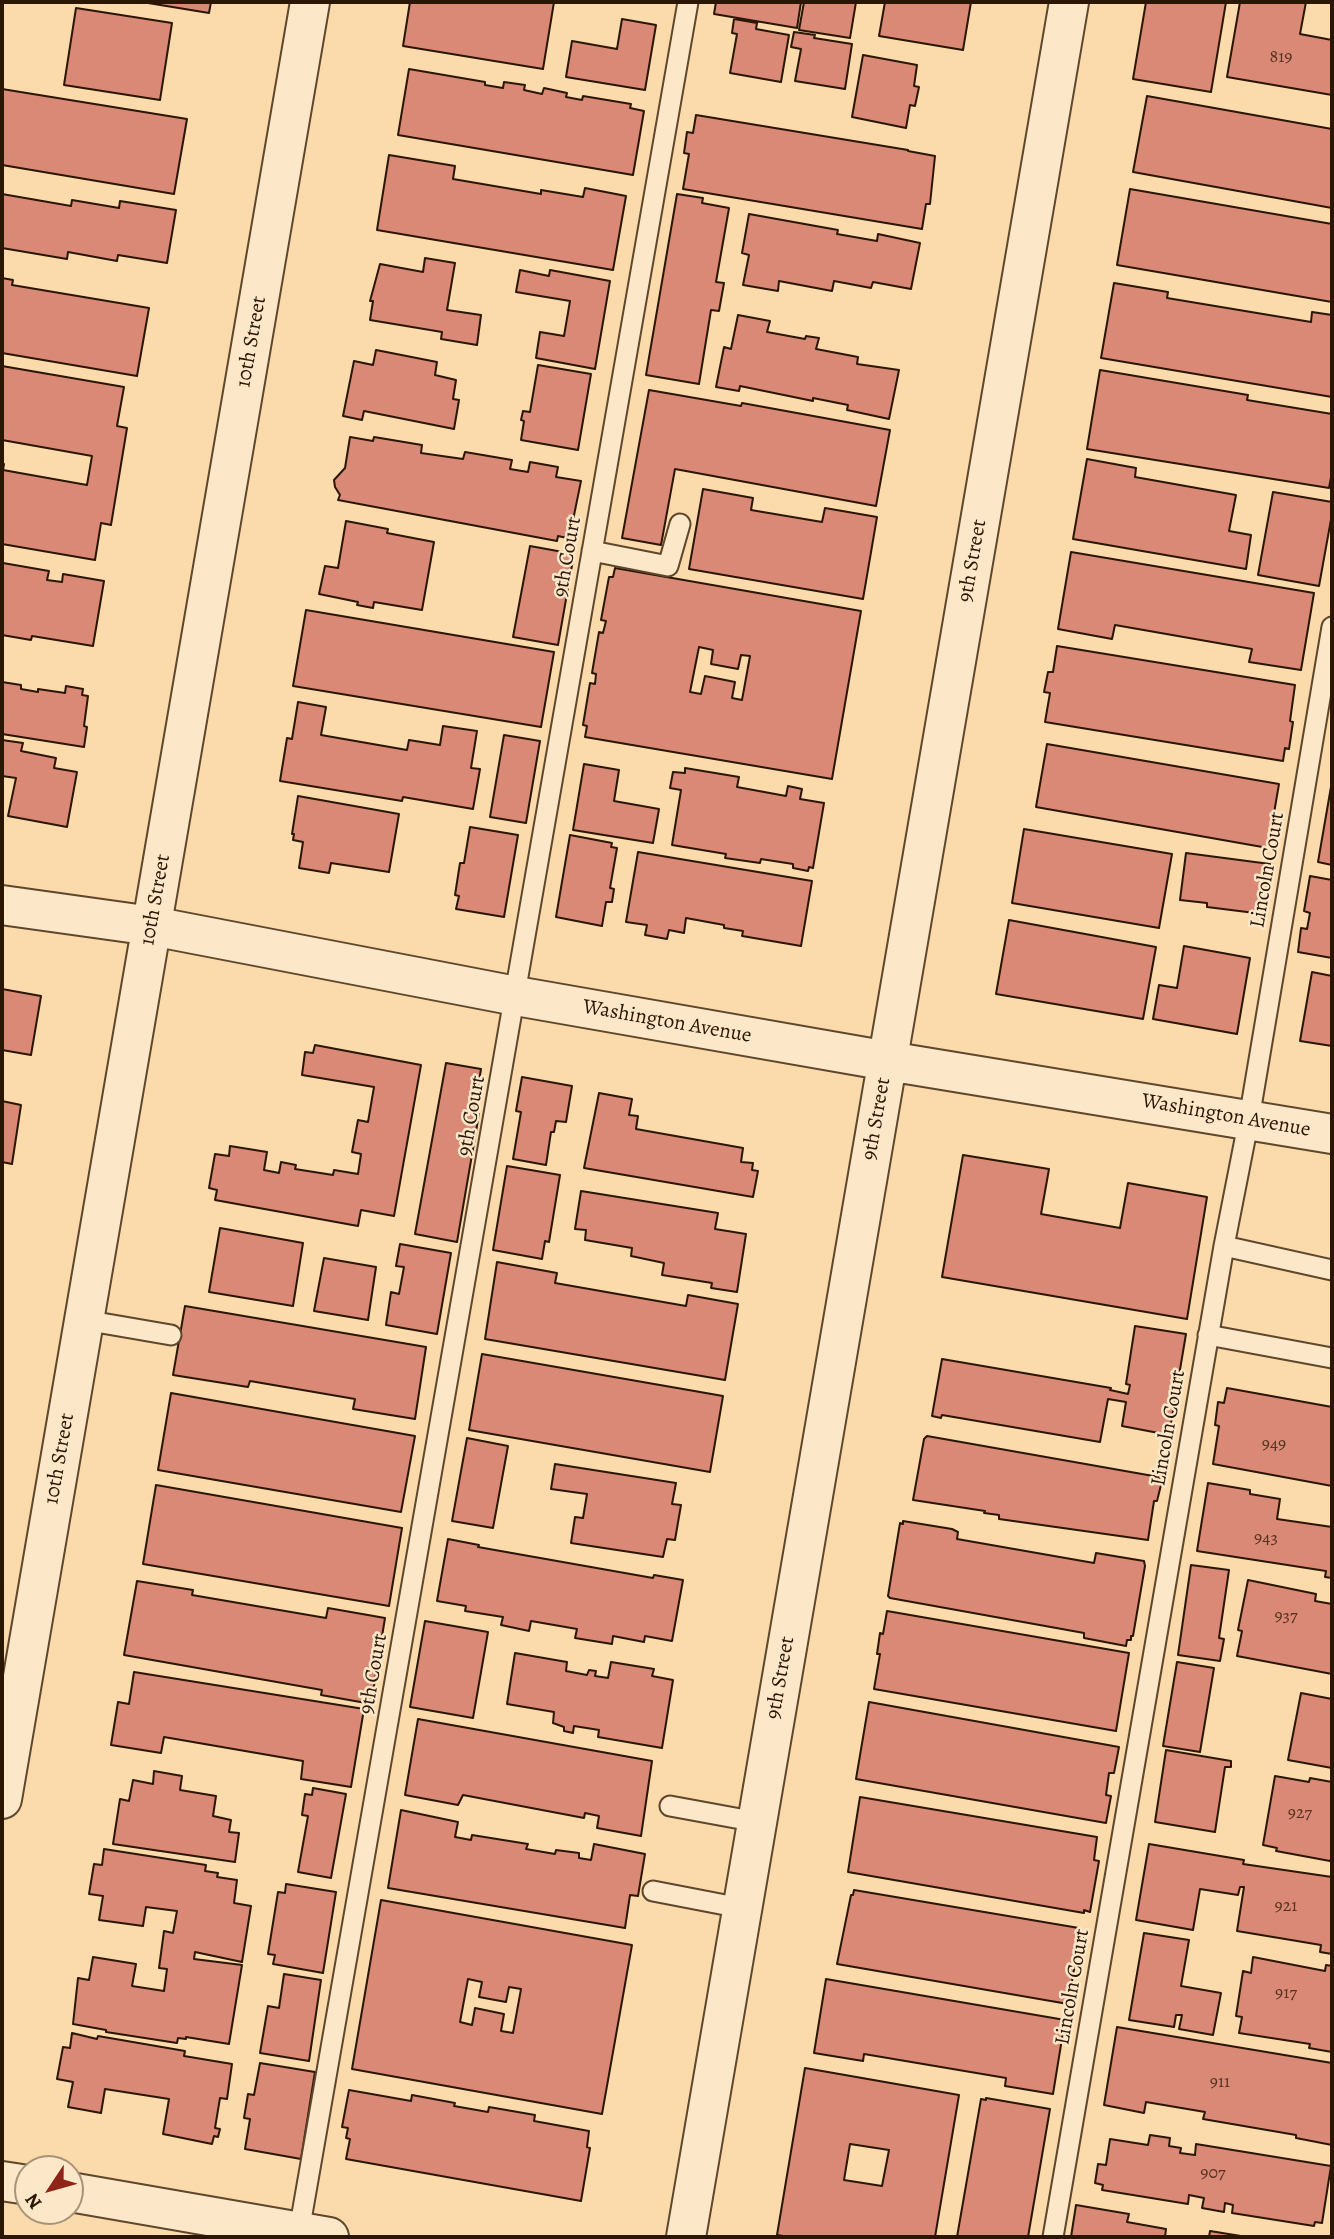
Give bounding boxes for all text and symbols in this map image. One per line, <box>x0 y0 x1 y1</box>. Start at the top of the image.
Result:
house number: 819 <box>1269 47 1293 69</box>
street label: 10th Street <box>232 294 272 390</box>
street label: 9th Court <box>549 515 587 599</box>
street label: 9th Street <box>953 518 993 604</box>
street label: Lincoln Court <box>1245 810 1291 930</box>
street label: 10th Street <box>136 852 176 948</box>
street label: Washington Avenue <box>581 995 753 1049</box>
street label: 9th Court <box>453 1074 491 1158</box>
street label: 9th Street <box>857 1076 897 1162</box>
street label: Washington Avenue <box>1140 1089 1312 1143</box>
street label: Lincoln Court <box>1146 1368 1192 1488</box>
street label: 10th Street <box>40 1411 80 1507</box>
house number: 949 <box>1262 1434 1286 1456</box>
house number: 943 <box>1254 1528 1278 1550</box>
house number: 937 <box>1274 1606 1298 1628</box>
street label: 9th Court <box>355 1632 393 1716</box>
street label: 9th Street <box>761 1635 801 1721</box>
house number: 927 <box>1288 1803 1312 1825</box>
house number: 921 <box>1275 1896 1297 1918</box>
street label: Lincoln Court <box>1050 1927 1096 2047</box>
house number: 917 <box>1275 1983 1297 2005</box>
house number: 911 <box>1210 2072 1230 2094</box>
north arrow <box>14 2155 84 2225</box>
house number: 907 <box>1200 2163 1226 2185</box>
text: N <box>19 2188 48 2214</box>

